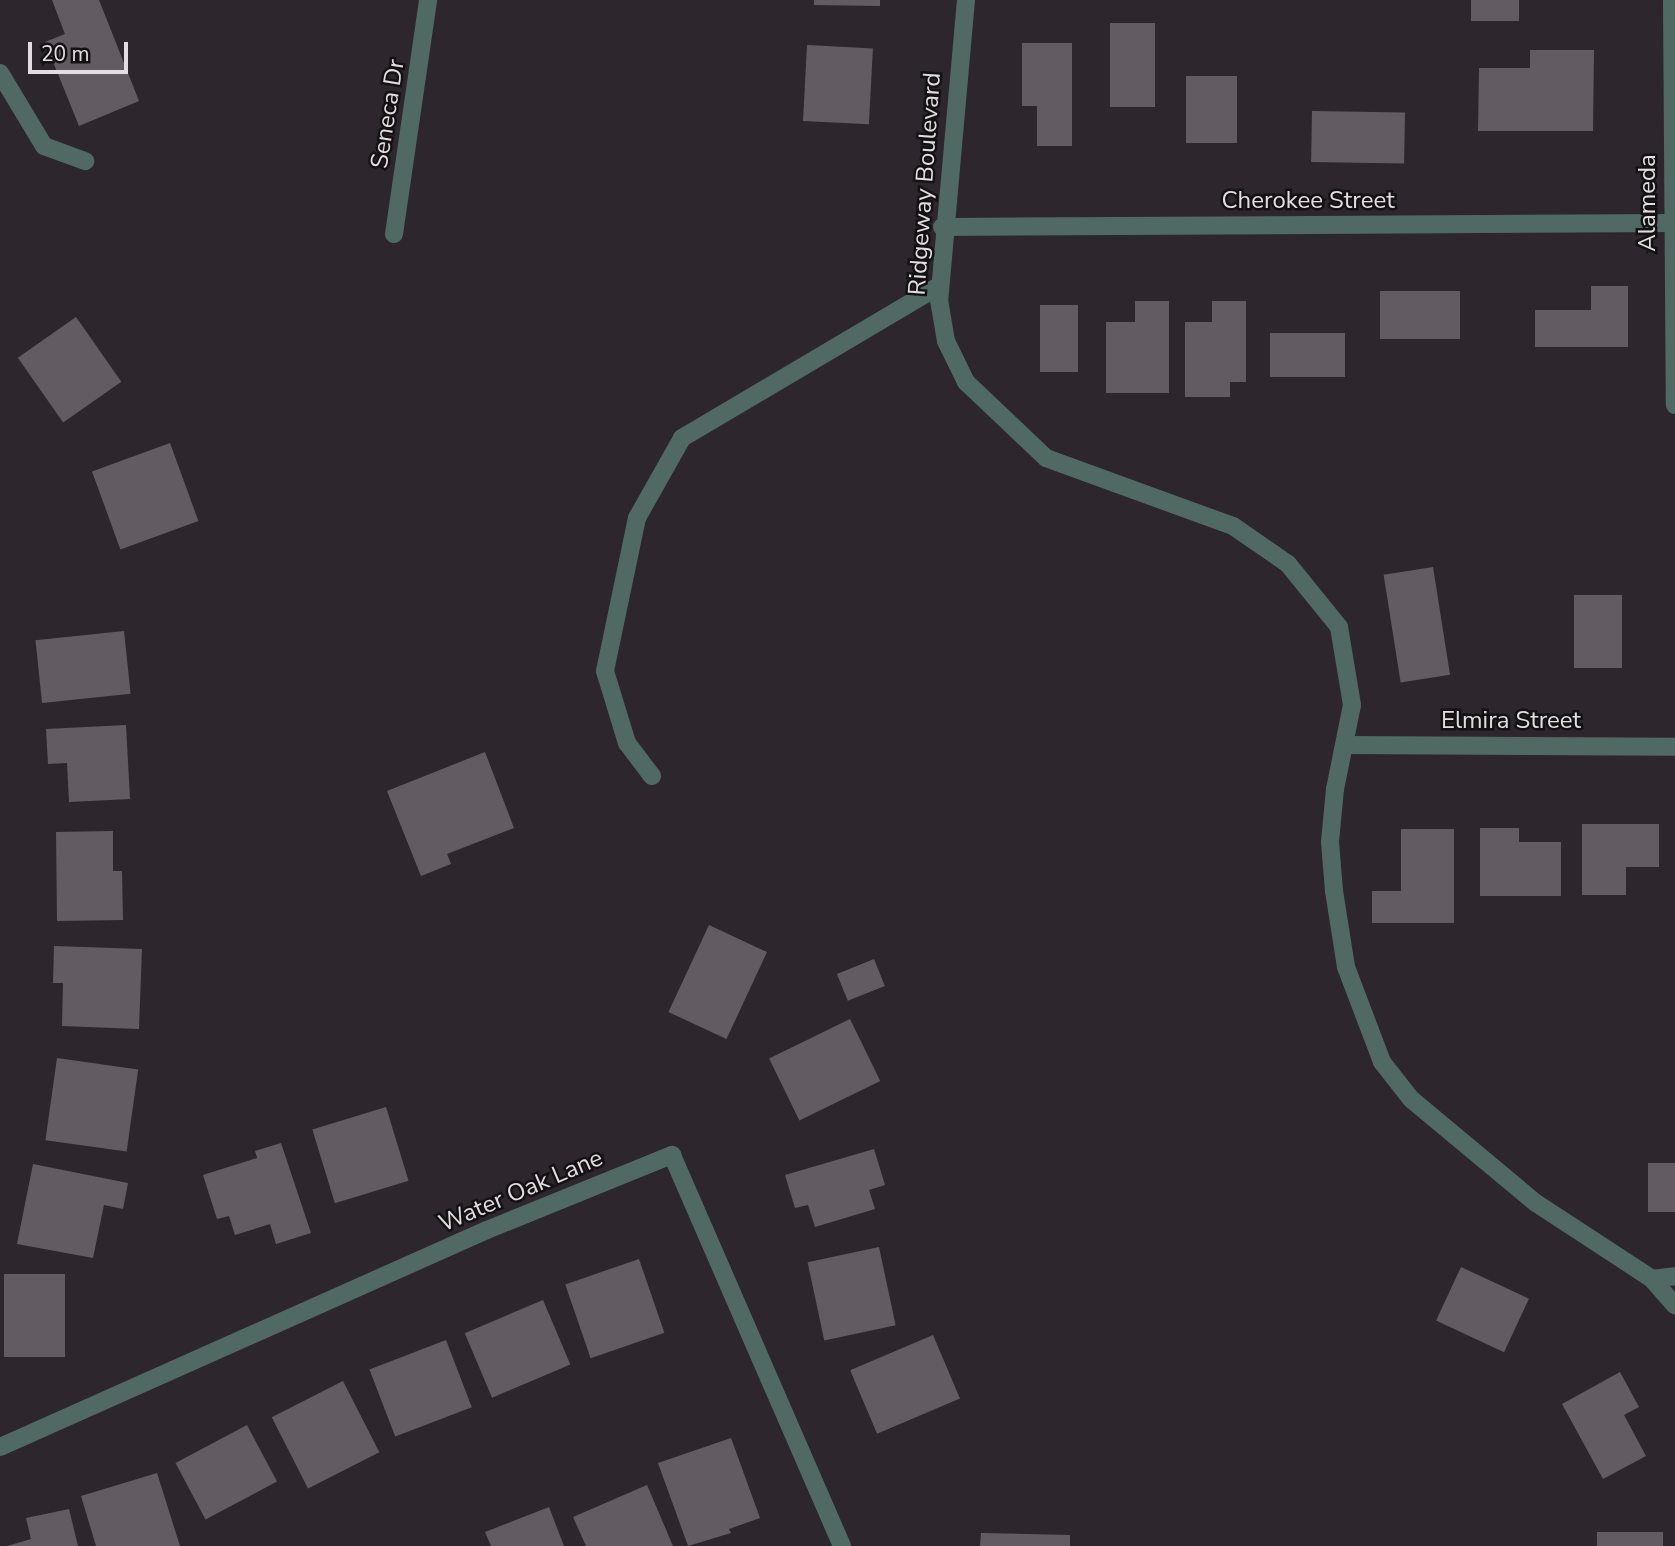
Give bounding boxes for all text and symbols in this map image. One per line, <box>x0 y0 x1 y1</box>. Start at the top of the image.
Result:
scale bar <box>32 28 131 72</box>
text: 20 m <box>41 40 90 68</box>
street label: Seneca Dr <box>365 57 411 171</box>
street label: Ridgeway Boulevard <box>903 72 947 296</box>
street label: Alameda <box>1634 154 1662 252</box>
street label: Cherokee Street <box>1221 187 1395 215</box>
street label: Elmira Street <box>1441 707 1581 735</box>
street label: Water Oak Lane <box>435 1144 607 1238</box>

